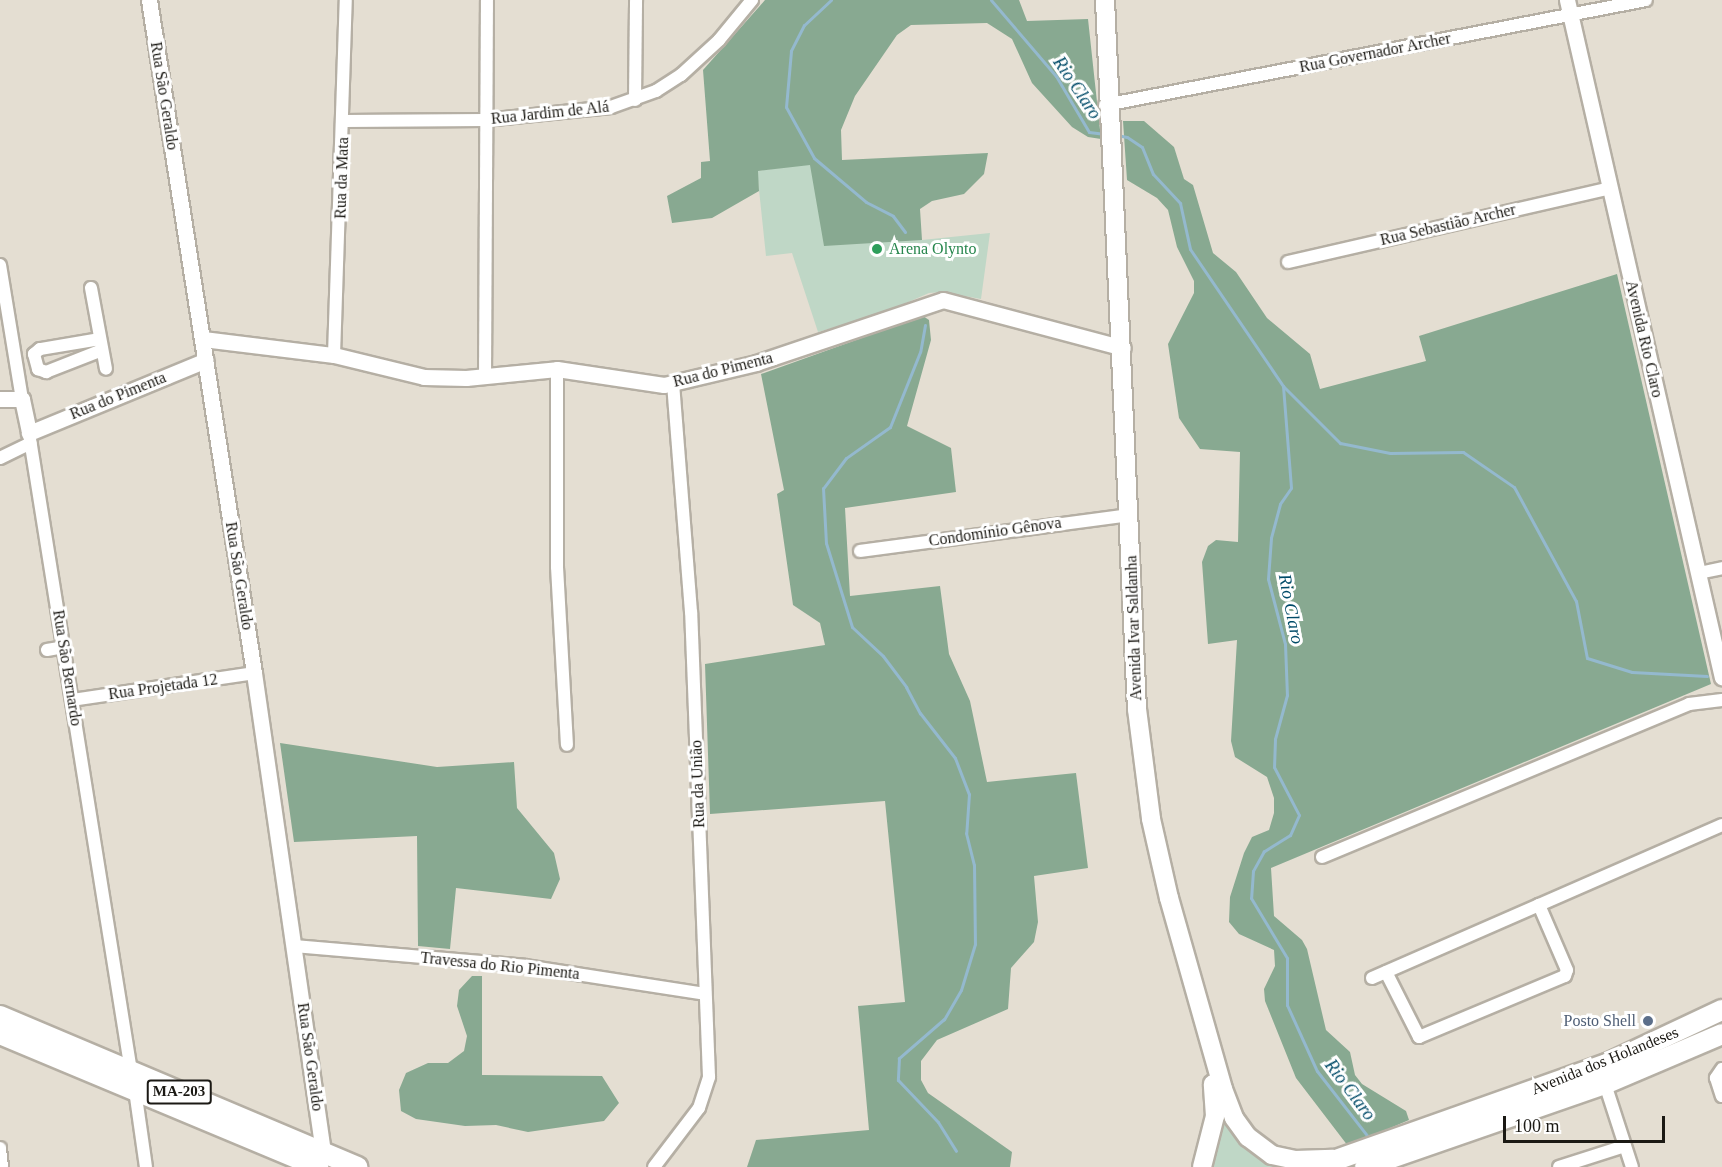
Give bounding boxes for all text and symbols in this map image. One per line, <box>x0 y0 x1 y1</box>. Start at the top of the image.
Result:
street label: Rua Governador Archer <box>1297 29 1453 77</box>
street label: Rua São Geraldo <box>146 41 182 151</box>
water label: Rio Claro <box>1048 53 1106 123</box>
street label: Rua Jardim de Alá <box>490 97 610 129</box>
street label: Rua da Mata <box>331 137 353 219</box>
street label: Rua Sebastião Archer <box>1378 200 1518 250</box>
place label: Arena Olynto <box>889 239 977 259</box>
marker: Arena Olynto <box>870 242 884 256</box>
street label: Avenida Rio Claro <box>1621 279 1667 399</box>
street label: Rua do Pimenta <box>671 348 775 392</box>
street label: Rua do Pimenta <box>67 368 169 424</box>
street label: Condomínio Gênova <box>927 513 1063 551</box>
street label: Rua São Geraldo <box>221 521 257 631</box>
street label: Avenida Ivar Saldanha <box>1122 555 1146 701</box>
water label: Rio Claro <box>1274 572 1308 646</box>
street label: Rua São Bernardo <box>48 609 86 727</box>
street label: Rua Projetada 12 <box>107 670 219 704</box>
street label: Rua da União <box>687 740 709 828</box>
street label: Travessa do Rio Pimenta <box>420 948 580 984</box>
street label: Rua São Geraldo <box>293 1002 327 1112</box>
place label: Posto Shell <box>1564 1011 1636 1031</box>
marker: Posto Shell <box>1641 1014 1655 1028</box>
street label: Avenida dos Holandeses <box>1529 1023 1681 1099</box>
water label: Rio Claro <box>1320 1055 1380 1125</box>
road number: MA-203 <box>146 1080 212 1104</box>
scale bar <box>1506 1104 1668 1142</box>
text: 100 m <box>1514 1116 1560 1136</box>

